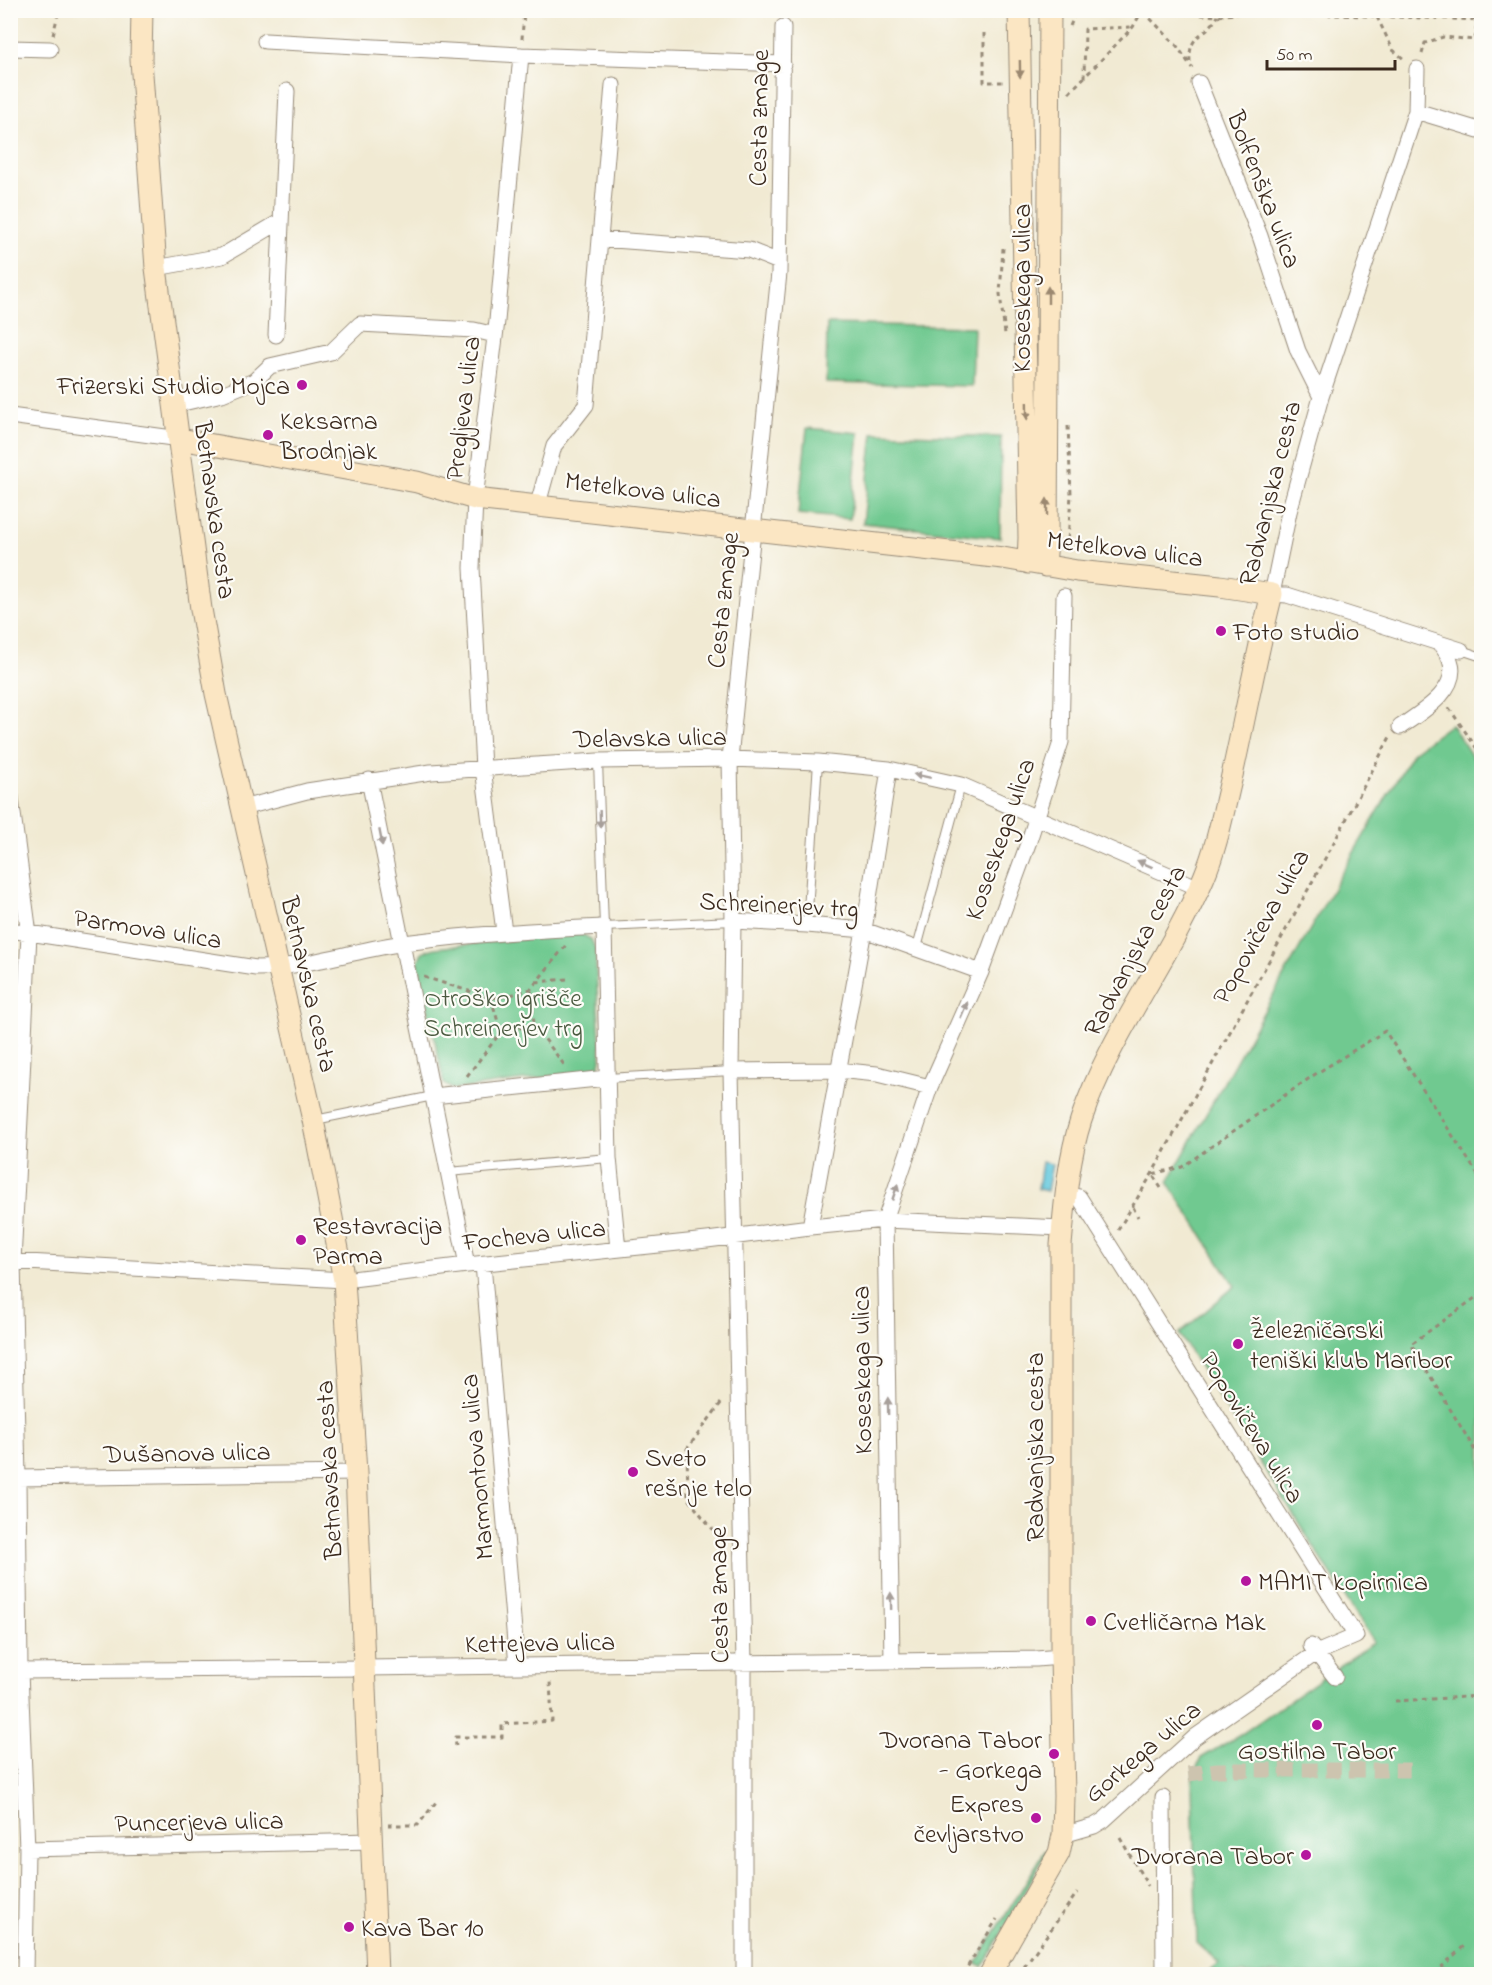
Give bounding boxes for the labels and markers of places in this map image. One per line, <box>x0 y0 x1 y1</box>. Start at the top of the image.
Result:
place label: Frizerski Studio Mojca <box>56 369 290 407</box>
marker: Frizerski Studio Mojca <box>295 378 309 392</box>
place label: Keksarna Brodnjak <box>279 404 378 472</box>
marker: Keksarna Brodnjak <box>261 428 275 442</box>
place label: Foto studio <box>1232 615 1359 653</box>
marker: Foto studio <box>1214 624 1228 638</box>
place label: Restavracija Parma <box>313 1209 443 1277</box>
marker: Restavracija Parma <box>294 1233 308 1247</box>
place label: Železničarski teniški klub Maribor <box>1250 1313 1453 1381</box>
marker: Železničarski teniški klub Maribor <box>1231 1337 1245 1351</box>
place label: Sveto rešnje telo <box>645 1441 752 1509</box>
marker: Sveto rešnje telo <box>626 1465 640 1479</box>
place label: MAMIT kopirnica <box>1258 1565 1428 1603</box>
marker: MAMIT kopirnica <box>1239 1574 1253 1588</box>
place label: Cvetličarna Mak <box>1103 1605 1266 1643</box>
marker: Cvetličarna Mak <box>1084 1614 1098 1628</box>
marker: Gostilna Tabor <box>1310 1718 1324 1732</box>
place label: Dvorana Tabor - Gorkega <box>879 1723 1043 1791</box>
place label: Gostilna Tabor <box>1238 1734 1397 1772</box>
marker: Dvorana Tabor - Gorkega <box>1047 1747 1061 1761</box>
place label: Expres čevljarstvo <box>914 1787 1024 1855</box>
marker: Expres čevljarstvo <box>1029 1811 1043 1825</box>
place label: Dvorana Tabor <box>1131 1839 1295 1877</box>
marker: Dvorana Tabor <box>1299 1848 1313 1862</box>
place label: Kava Bar 10 <box>361 1911 484 1949</box>
marker: Kava Bar 10 <box>342 1920 356 1934</box>

